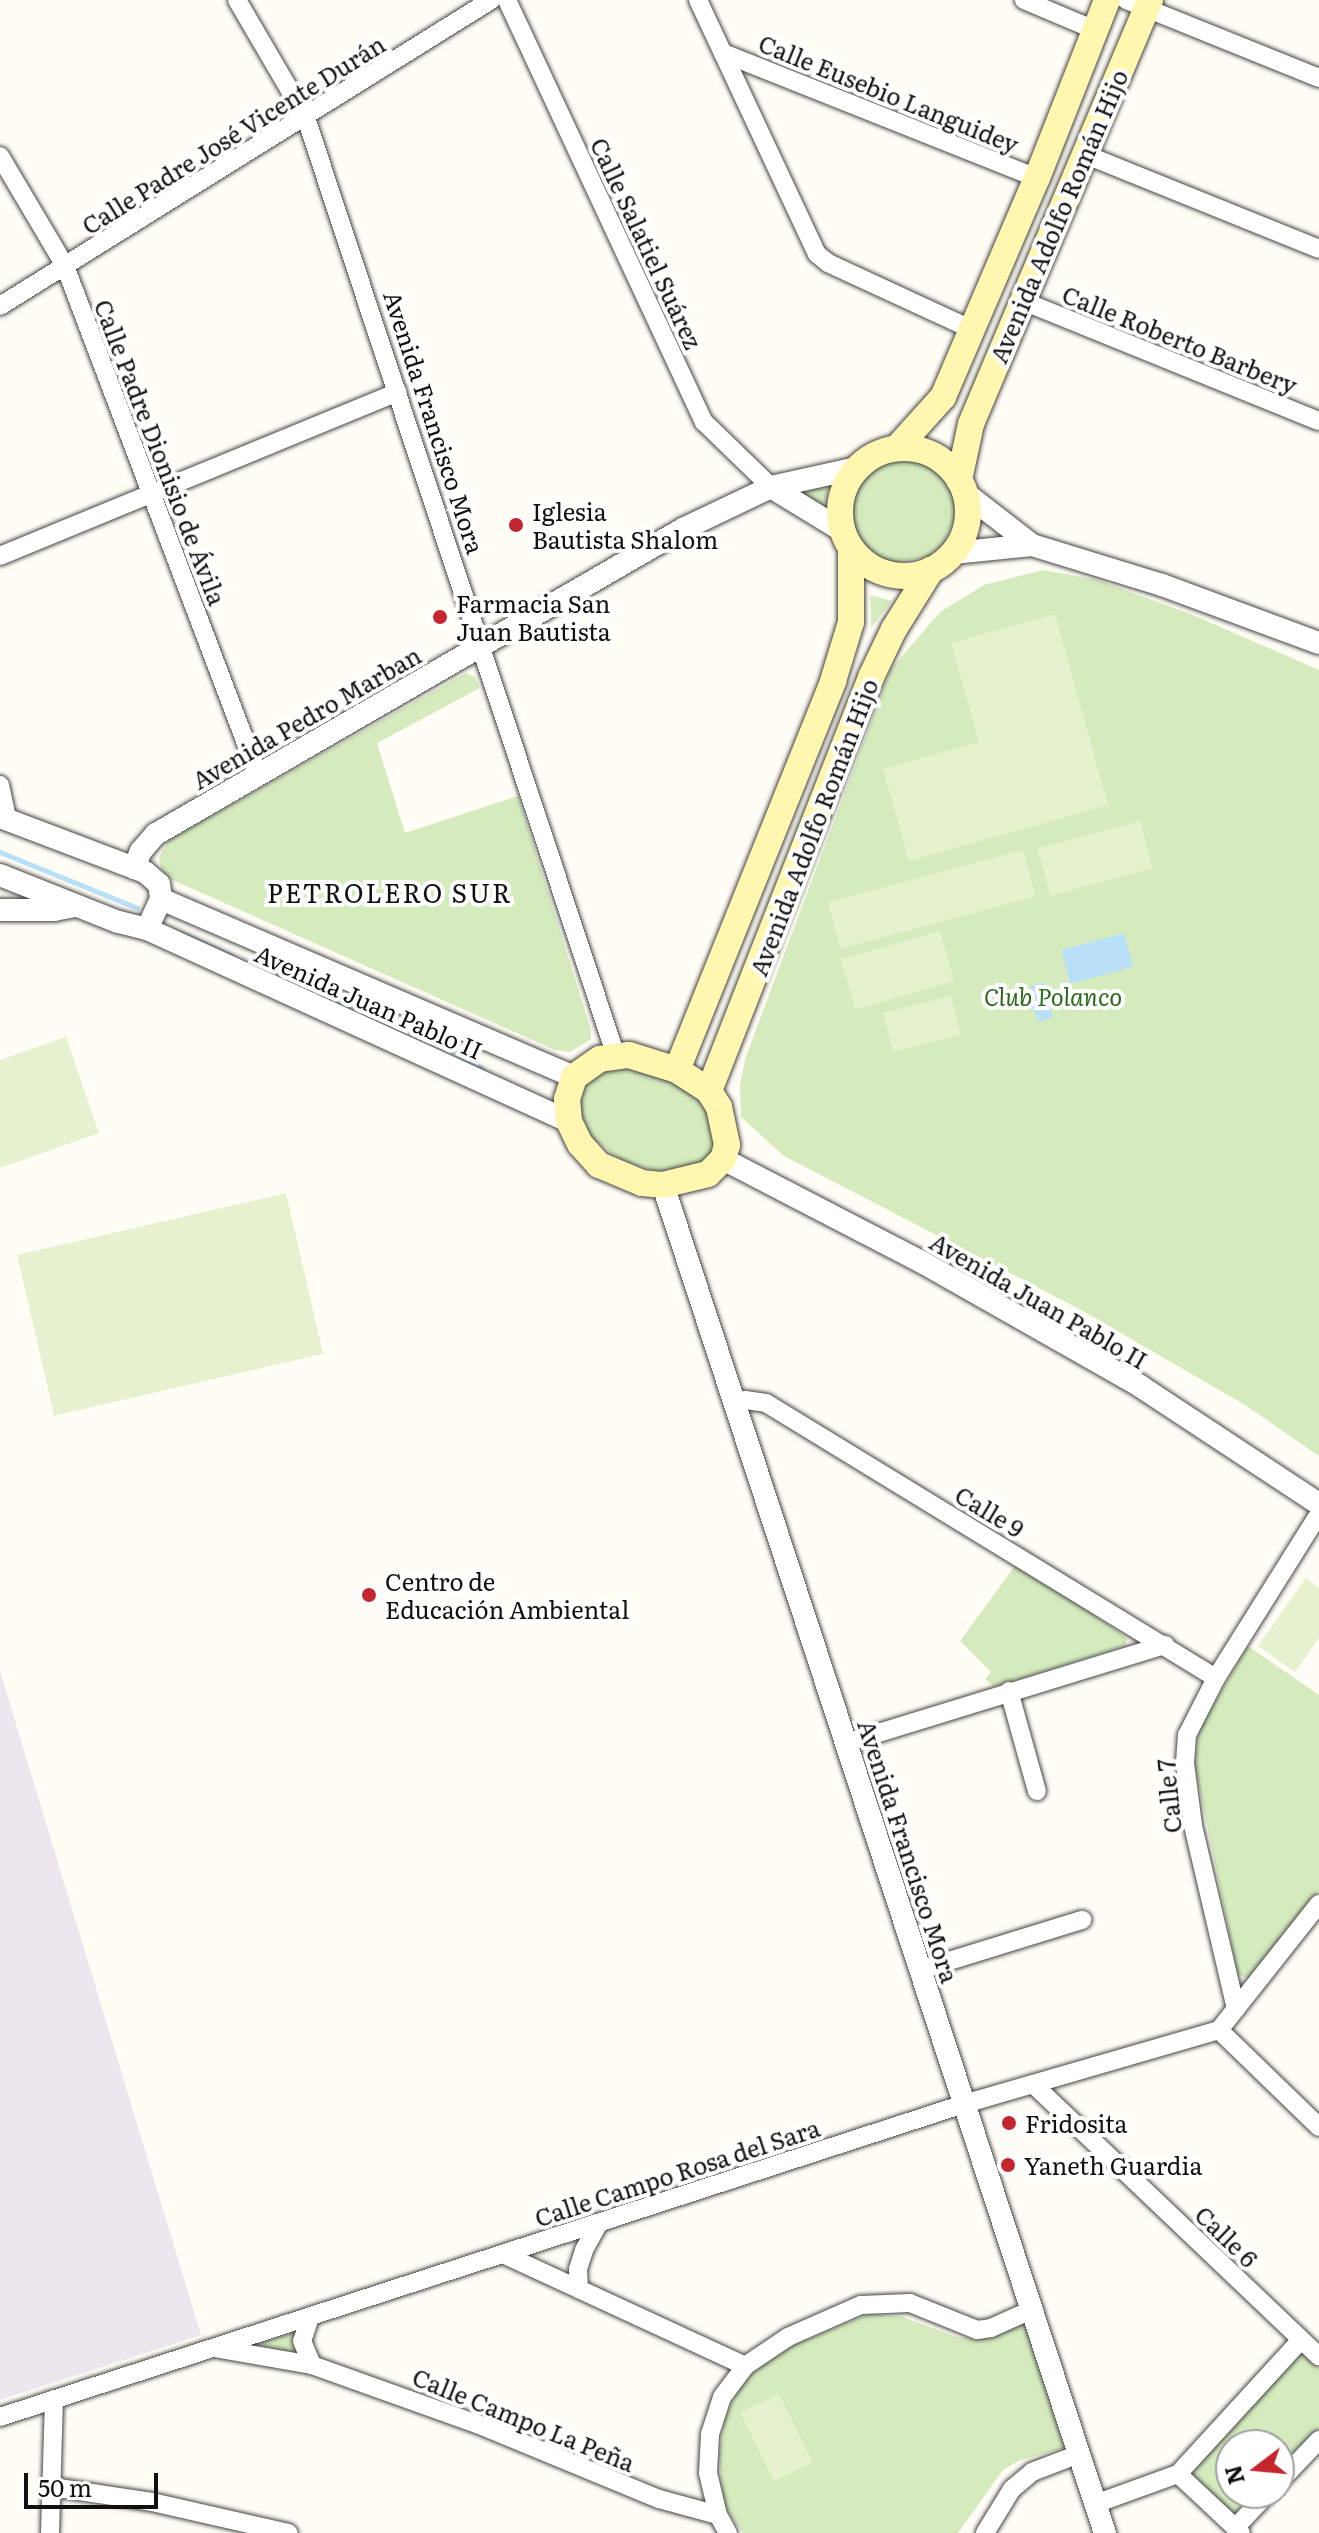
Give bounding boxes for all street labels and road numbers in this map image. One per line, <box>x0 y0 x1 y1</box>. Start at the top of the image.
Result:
street label: Calle Eusebio Languidey <box>755 28 1023 158</box>
street label: Calle Padre José Vicente Durán <box>76 29 390 239</box>
street label: Avenida Adolfo Román Hijo <box>983 65 1133 367</box>
street label: Calle Salatiel Suárez <box>585 133 709 353</box>
street label: Calle Roberto Barbery <box>1058 279 1302 399</box>
street label: Avenida Francisco Mora <box>379 287 491 557</box>
street label: Calle Padre Dionisio de Ávila <box>89 295 233 609</box>
street label: Avenida Pedro Marban <box>186 640 426 794</box>
street label: Avenida Adolfo Román Hijo <box>743 674 883 980</box>
street label: Avenida Juan Pablo II <box>251 938 487 1064</box>
street label: Avenida Juan Pablo II <box>925 1226 1153 1374</box>
street label: Calle 9 <box>950 1479 1030 1543</box>
street label: Avenida Francisco Mora <box>853 1716 965 1986</box>
street label: Calle 7 <box>1150 1757 1186 1835</box>
street label: Calle Campo Rosa del Sara <box>531 2112 823 2232</box>
street label: Calle 6 <box>1190 2199 1264 2273</box>
street label: Calle Campo La Peña <box>409 2361 639 2477</box>

